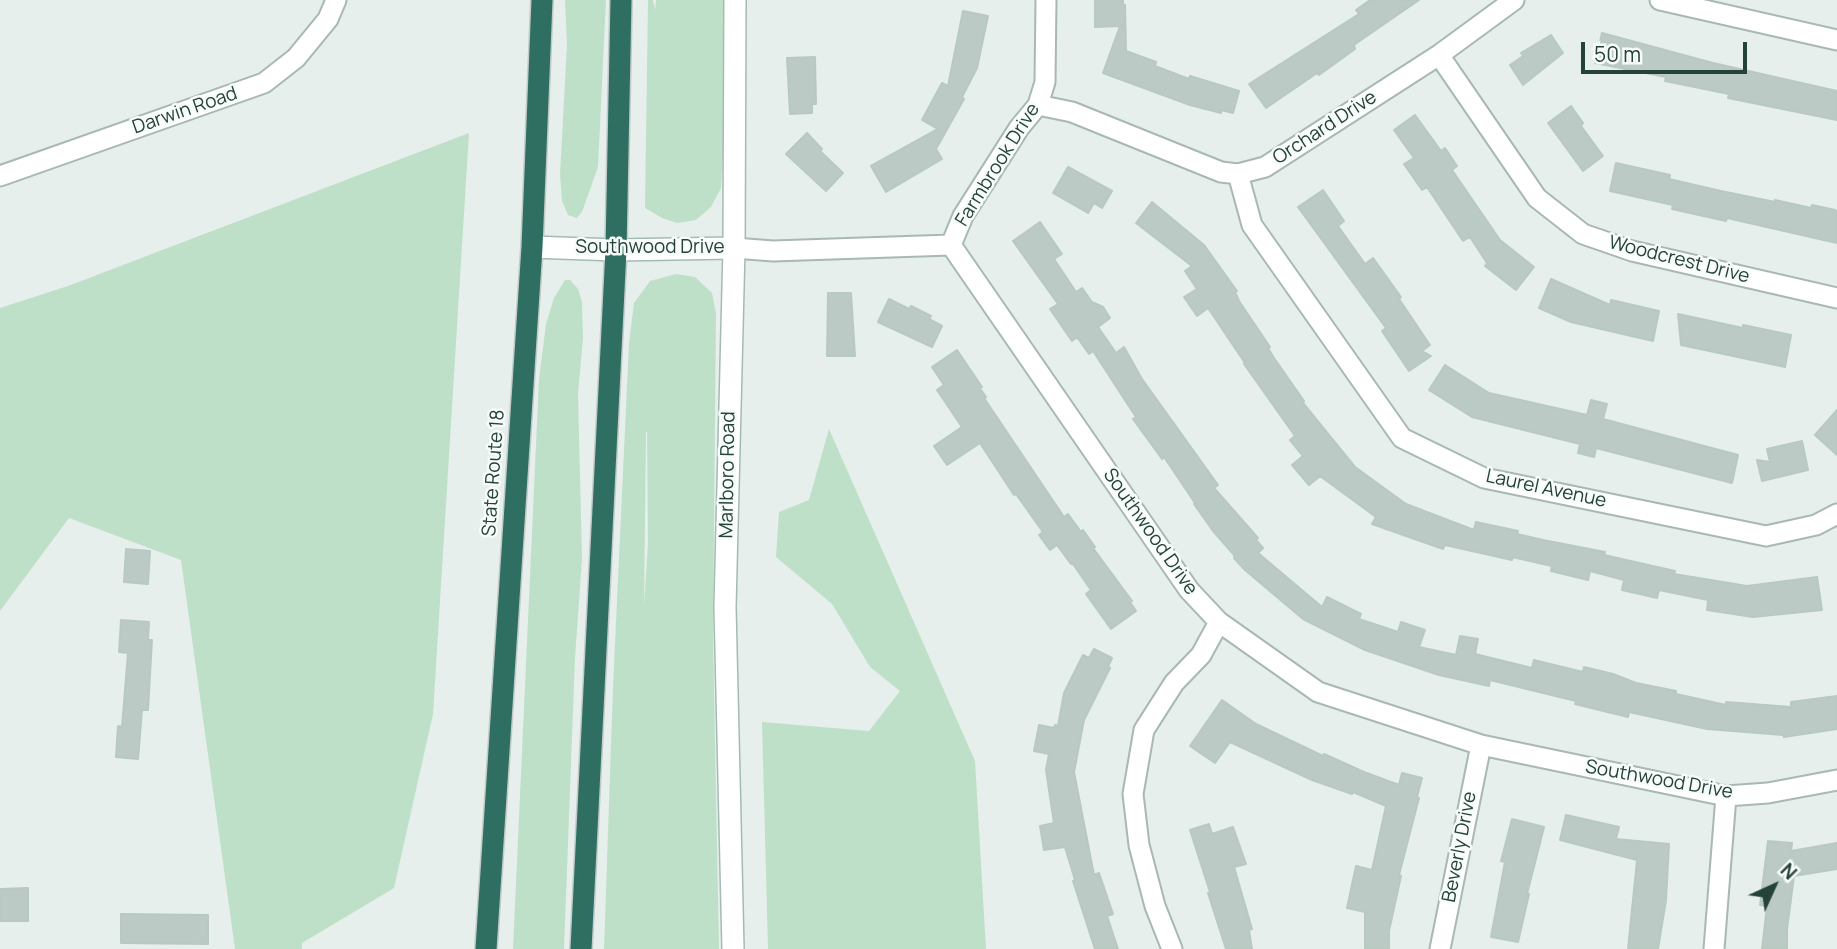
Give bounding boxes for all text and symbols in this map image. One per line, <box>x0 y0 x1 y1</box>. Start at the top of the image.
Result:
scale bar <box>1585 28 1751 72</box>
text: 50 m <box>1594 40 1641 68</box>
street label: Darwin Road <box>130 82 240 140</box>
street label: Orchard Drive <box>1269 86 1381 170</box>
street label: Farmbrook Drive <box>951 99 1045 231</box>
street label: Woodcrest Drive <box>1606 231 1752 289</box>
street label: Southwood Drive <box>575 237 725 259</box>
street label: State Route 18 <box>478 409 510 537</box>
street label: Marlboro Road <box>715 411 741 539</box>
street label: Southwood Drive <box>1098 464 1202 600</box>
street label: Laurel Avenue <box>1484 465 1608 513</box>
street label: Southwood Drive <box>1584 756 1734 804</box>
street label: Beverly Drive <box>1438 790 1482 904</box>
north arrow <box>1739 851 1809 921</box>
text: N <box>1775 857 1803 885</box>

